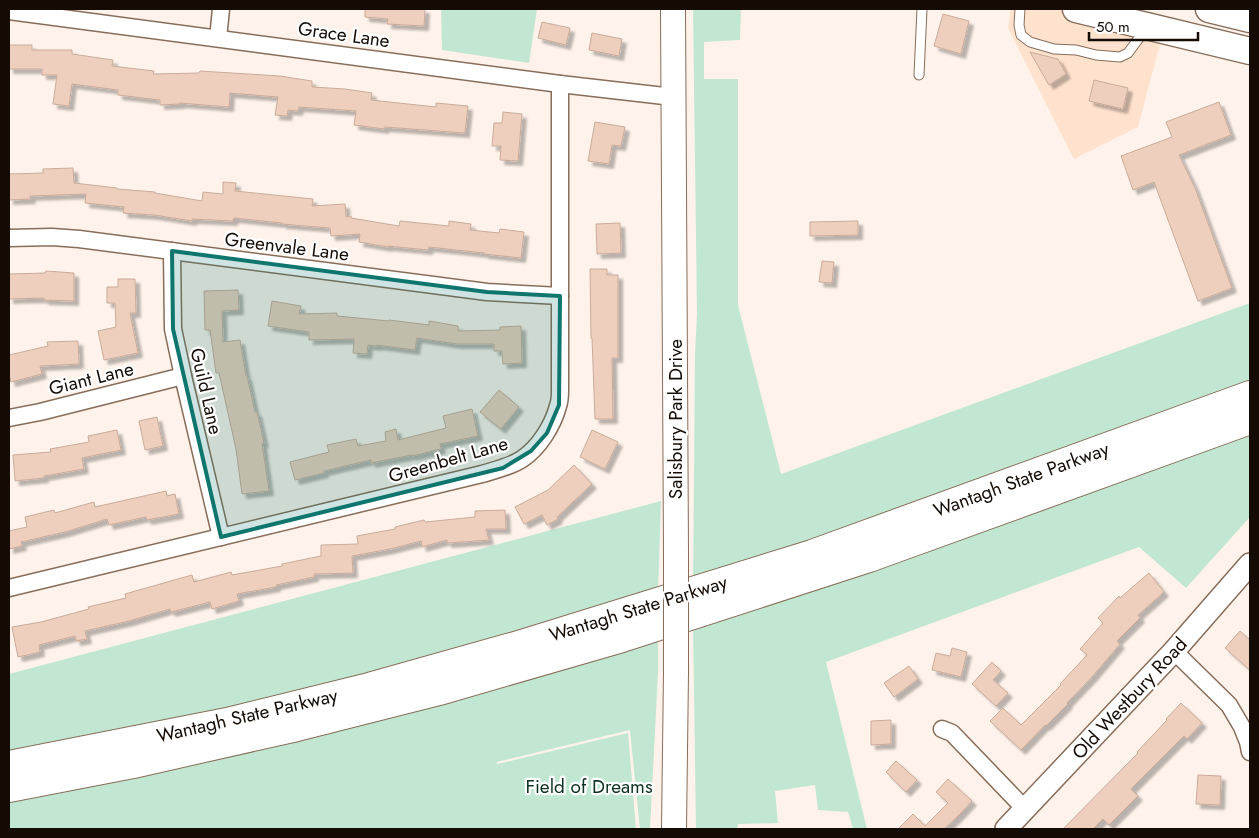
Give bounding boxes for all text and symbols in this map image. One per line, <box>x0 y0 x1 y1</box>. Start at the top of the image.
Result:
scale bar <box>1089 10 1198 42</box>
street label: Grace Lane <box>296 15 392 54</box>
text: 50 m <box>1096 16 1130 38</box>
street label: Greenvale Lane <box>223 225 351 268</box>
street label: Salisbury Park Drive <box>662 339 689 499</box>
street label: Guild Lane <box>183 345 230 437</box>
street label: Giant Lane <box>46 355 137 402</box>
street label: Greenbelt Lane <box>385 429 511 489</box>
street label: Wantagh State Parkway <box>930 435 1113 524</box>
street label: Wantagh State Parkway <box>546 568 731 648</box>
street label: Old Westbury Road <box>1066 631 1193 765</box>
street label: Wantagh State Parkway <box>154 681 341 749</box>
park label: Field of Dreams <box>525 773 653 800</box>

